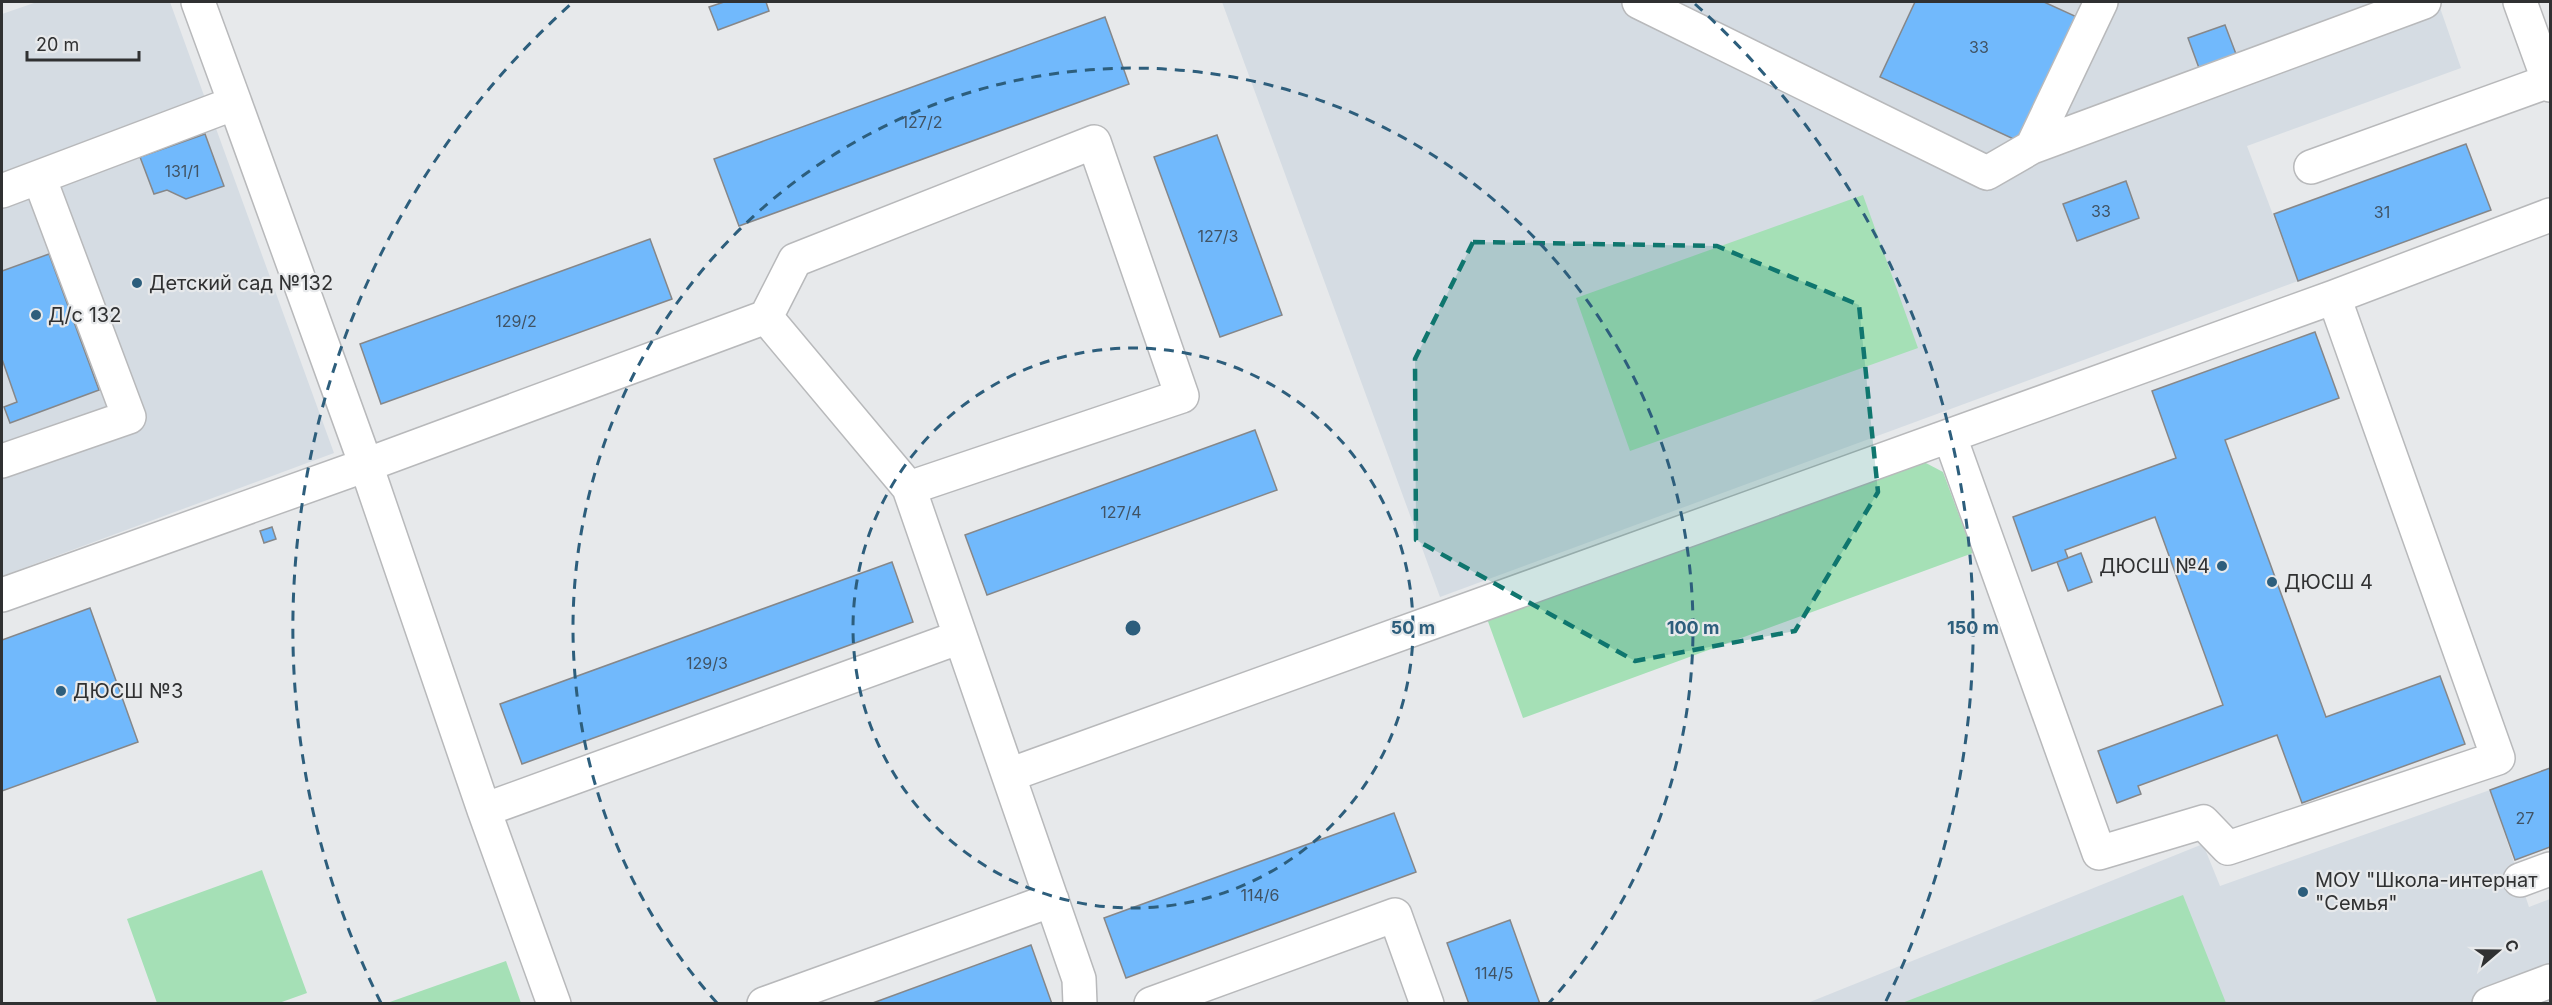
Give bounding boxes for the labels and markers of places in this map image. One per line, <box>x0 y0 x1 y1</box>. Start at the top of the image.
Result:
place label: Детский сад №132 <box>149 271 333 295</box>
marker: Детский сад №132 <box>130 276 144 290</box>
place label: Д/с 132 <box>48 303 121 327</box>
marker: Д/с 132 <box>29 308 43 322</box>
place label: ДЮСШ №4 <box>2099 554 2210 578</box>
marker: ДЮСШ №4 <box>2215 559 2229 573</box>
place label: ДЮСШ 4 <box>2284 570 2373 594</box>
marker: ДЮСШ 4 <box>2265 575 2279 589</box>
centre of rings <box>1123 618 1143 638</box>
place label: ДЮСШ №3 <box>73 679 183 703</box>
marker: ДЮСШ №3 <box>54 684 68 698</box>
place label: МОУ "Школа-интернат "Семья" <box>2315 868 2538 915</box>
marker: МОУ "Школа-интернат "Семья" <box>2296 885 2310 899</box>

